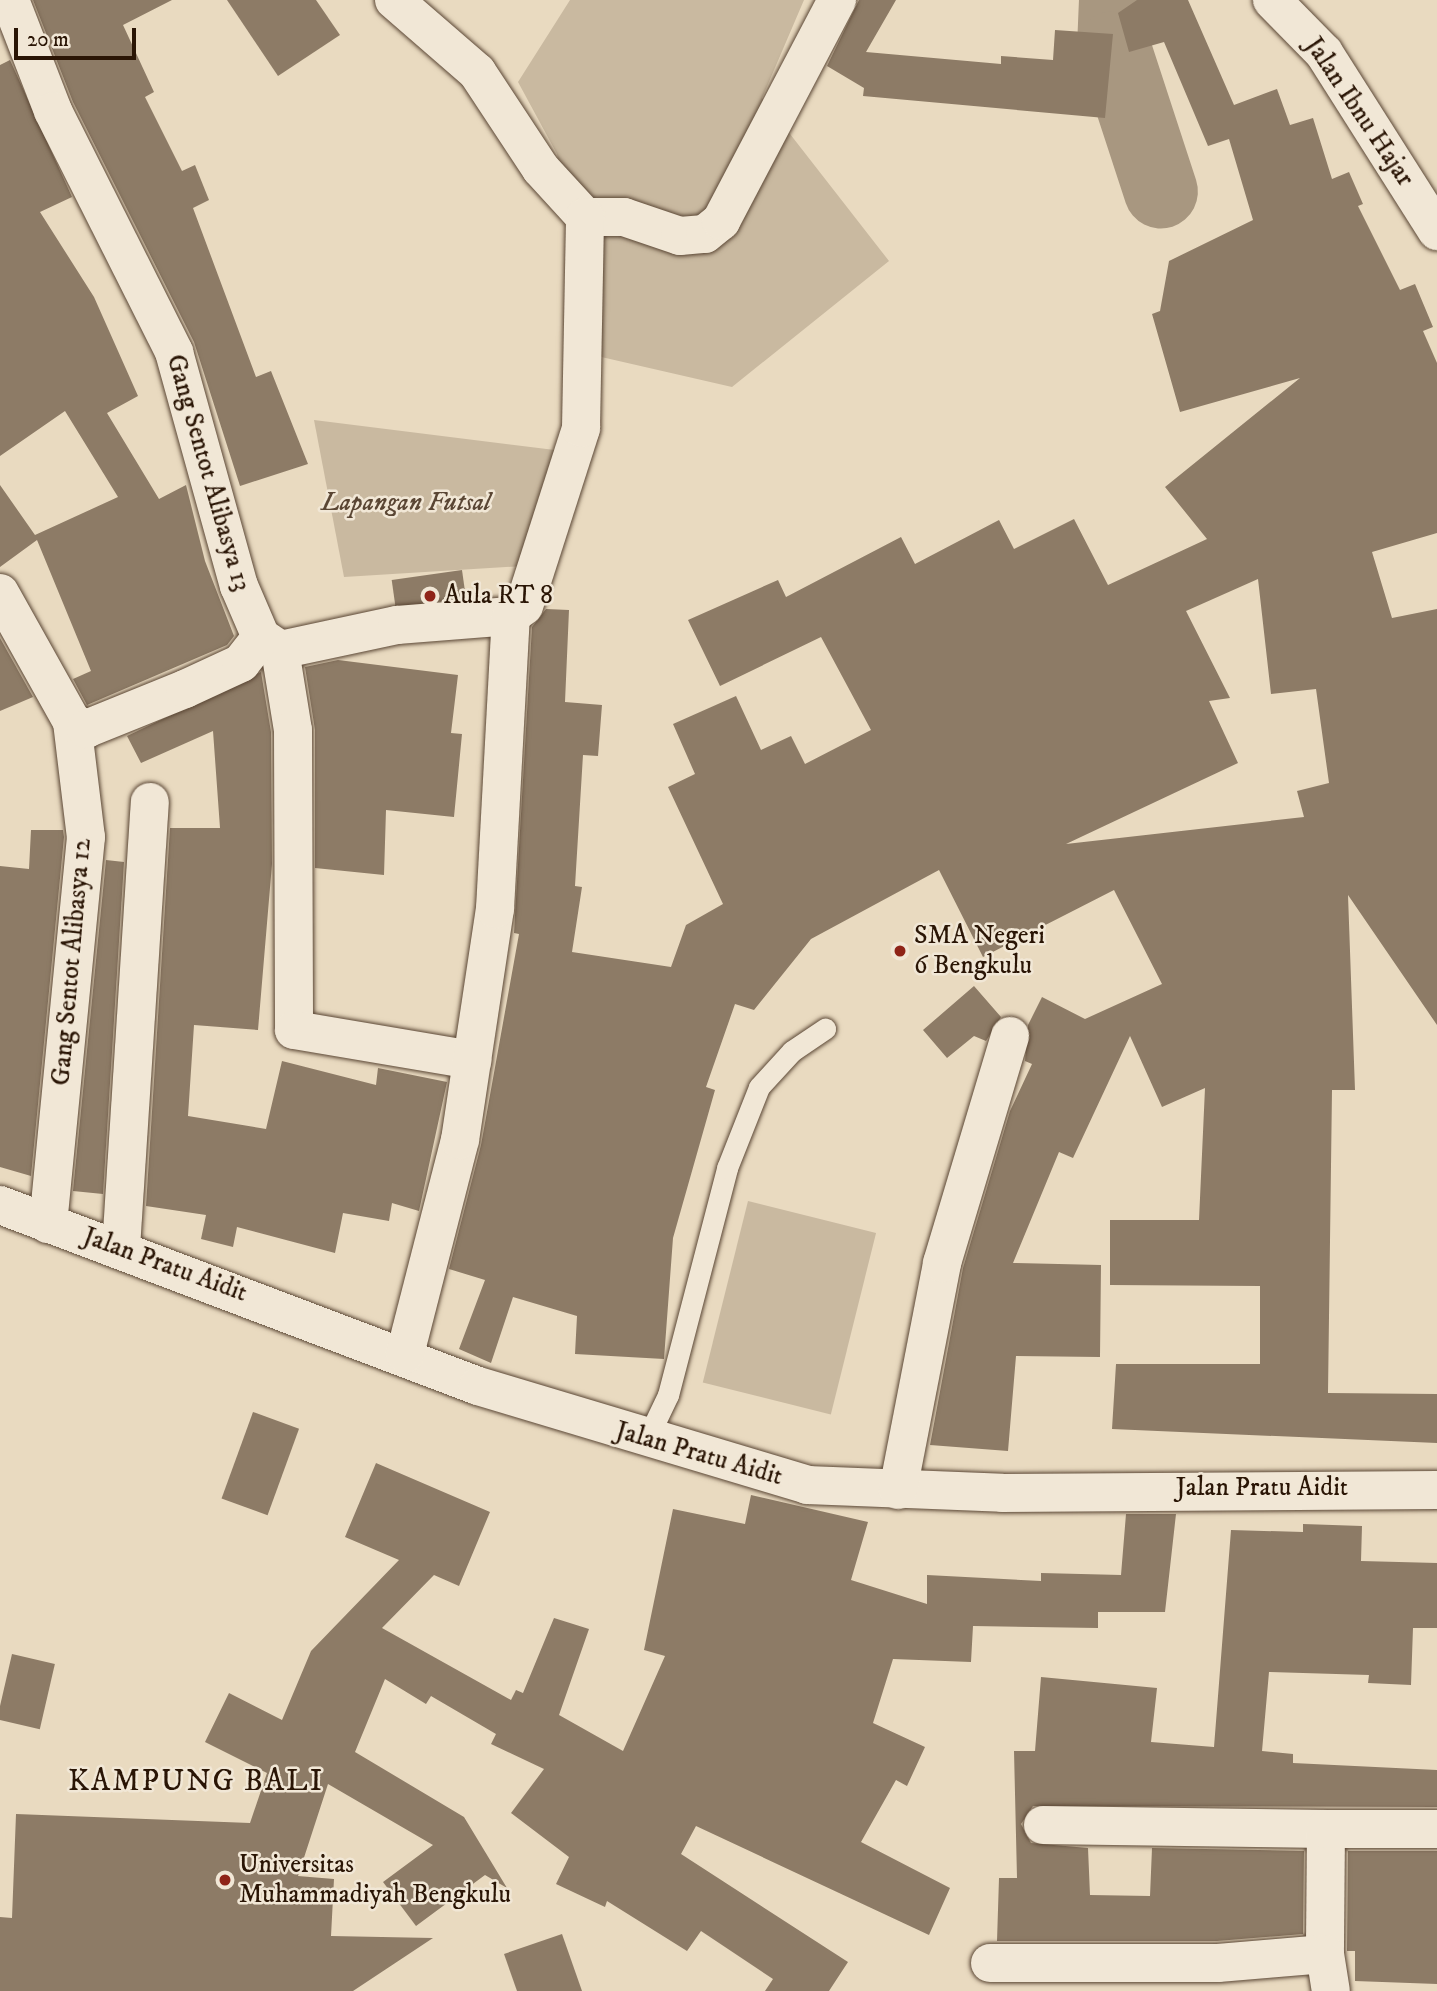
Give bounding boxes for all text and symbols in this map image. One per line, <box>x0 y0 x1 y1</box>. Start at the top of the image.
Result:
scale bar <box>18 14 140 58</box>
text: 20 m <box>27 27 69 53</box>
street label: Jalan Ibnu Hajar <box>1298 32 1420 192</box>
street label: Gang Sentot Alibasya 13 <box>159 351 257 595</box>
park label: Lapangan Futsal <box>321 487 491 519</box>
place label: Aula RT 8 <box>444 580 553 612</box>
marker: Aula RT 8 <box>422 588 438 604</box>
street label: Gang Sentot Alibasya 12 <box>46 837 98 1087</box>
place label: SMA Negeri 6 Bengkulu <box>914 920 1045 982</box>
marker: SMA Negeri 6 Bengkulu <box>892 943 908 959</box>
street label: Jalan Pratu Aidit <box>79 1221 251 1309</box>
street label: Jalan Pratu Aidit <box>612 1415 786 1493</box>
street label: Jalan Pratu Aidit <box>1176 1472 1348 1504</box>
district label: KAMPUNG BALI <box>69 1764 323 1800</box>
place label: Universitas Muhammadiyah Bengkulu <box>239 1849 511 1910</box>
marker: Universitas Muhammadiyah Bengkulu <box>217 1872 233 1888</box>

